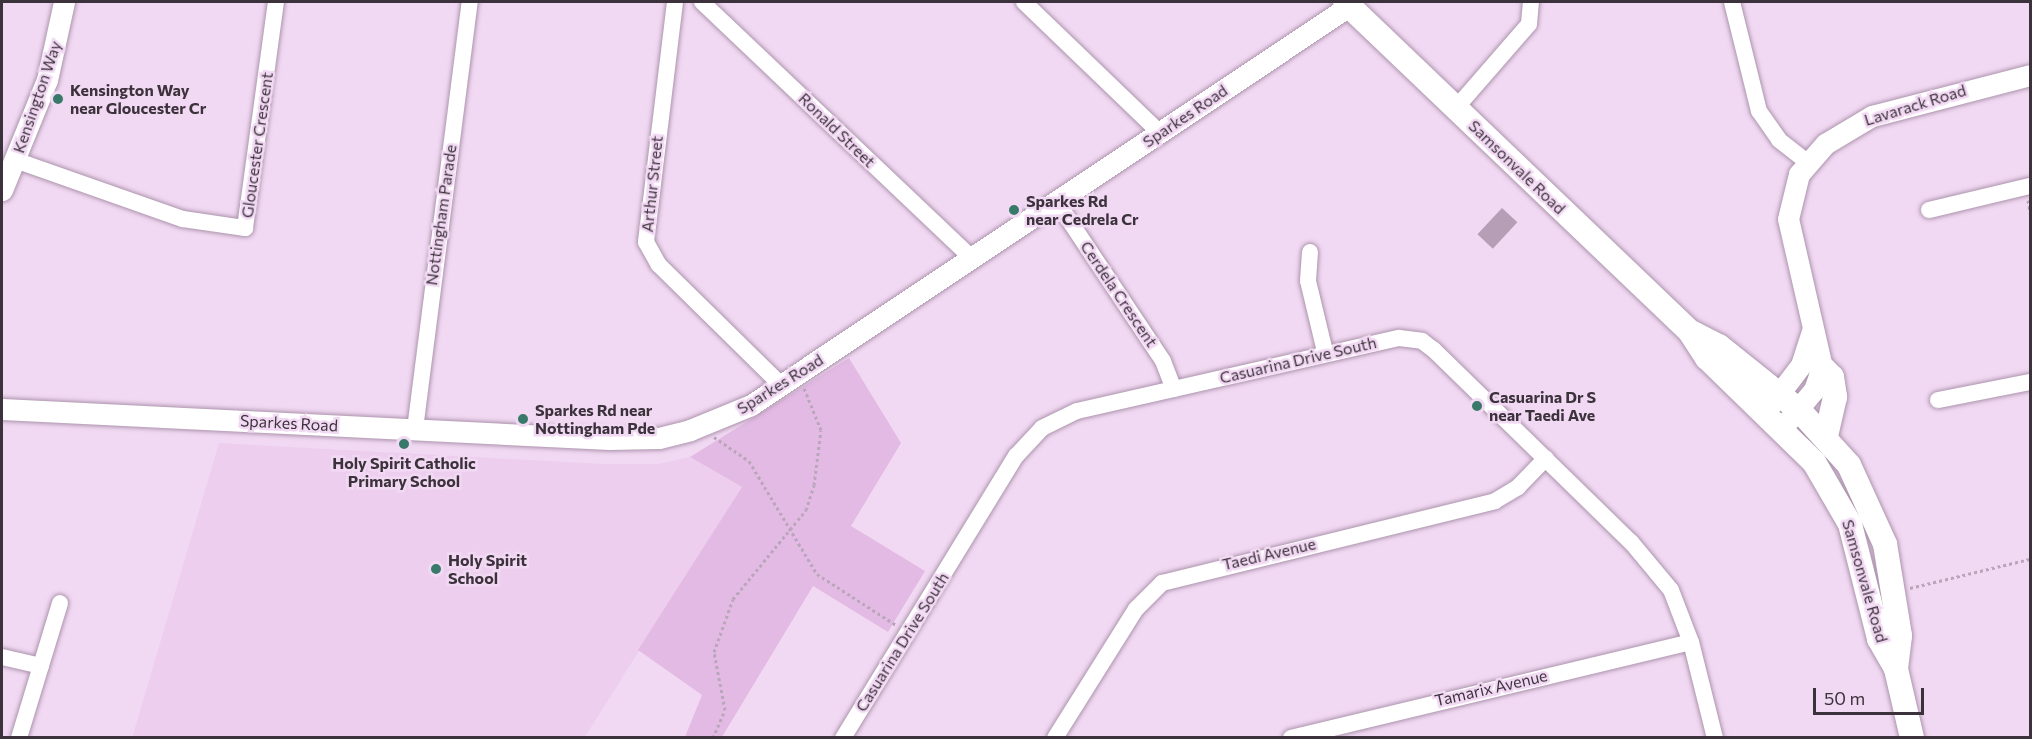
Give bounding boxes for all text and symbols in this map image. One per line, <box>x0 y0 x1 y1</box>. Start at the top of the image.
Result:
street label: Kensington Way <box>9 38 65 156</box>
street label: Gloucester Crescent <box>237 71 277 219</box>
place label: Kensington Way near Gloucester Cr <box>70 80 206 118</box>
street label: Lavarack Road <box>1862 80 1968 130</box>
street label: Sparkes Road <box>1139 81 1231 151</box>
street label: Ronald Street <box>795 89 879 171</box>
marker: Kensington Way near Gloucester Cr <box>51 92 65 106</box>
street label: Samsonvale Road <box>1465 116 1569 218</box>
street label: Arthur Street <box>637 135 667 233</box>
street label: Nottingham Parade <box>422 143 460 287</box>
place label: Sparkes Rd near Cedrela Cr <box>1026 191 1139 229</box>
marker: Sparkes Rd near Cedrela Cr <box>1007 203 1021 217</box>
street label: Cerdela Crescent <box>1076 237 1162 351</box>
street label: Casuarina Drive South <box>1218 333 1378 387</box>
street label: Sparkes Road <box>733 350 827 418</box>
place label: Casuarina Dr S near Taedi Ave <box>1489 387 1596 425</box>
marker: Casuarina Dr S near Taedi Ave <box>1470 399 1484 413</box>
place label: Sparkes Rd near Nottingham Pde <box>535 400 655 438</box>
street label: Sparkes Road <box>240 411 338 435</box>
marker: Sparkes Rd near Nottingham Pde <box>516 412 530 426</box>
marker: Holy Spirit Catholic Primary School <box>397 437 411 451</box>
place label: Holy Spirit Catholic Primary School <box>332 453 476 491</box>
street label: Samsonvale Road <box>1838 517 1892 645</box>
street label: Taedi Avenue <box>1220 534 1318 574</box>
place label: Holy Spirit School <box>448 550 527 588</box>
marker: Holy Spirit School <box>429 562 443 576</box>
street label: Casuarina Drive South <box>851 569 953 715</box>
street label: Tamarix Avenue <box>1433 666 1549 710</box>
scale bar <box>1816 676 1927 714</box>
text: 50 m <box>1824 687 1865 709</box>

